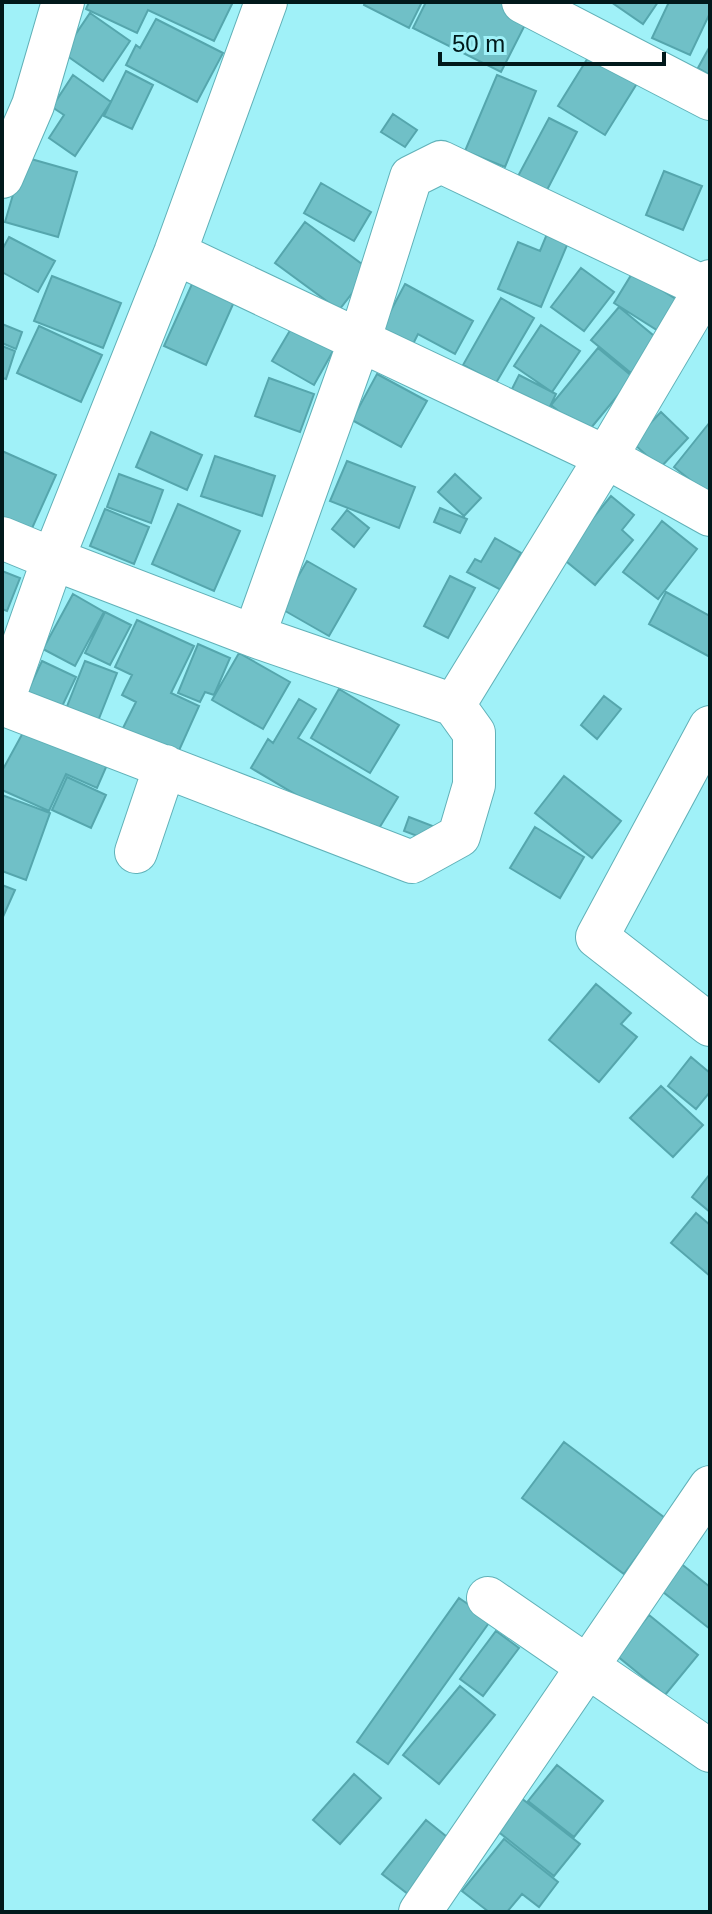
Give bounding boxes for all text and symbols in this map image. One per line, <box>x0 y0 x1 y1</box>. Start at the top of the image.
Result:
scale bar <box>440 16 664 66</box>
text: 50 m <box>452 30 505 57</box>

